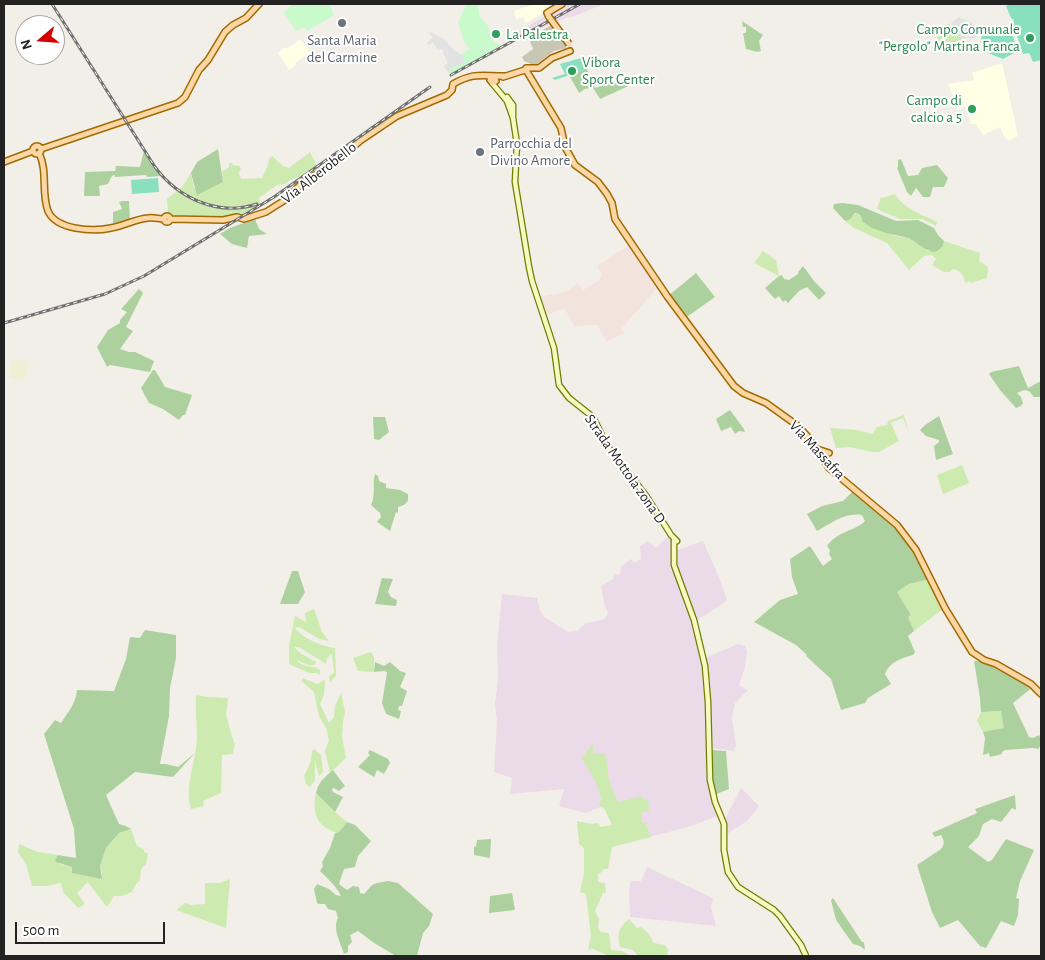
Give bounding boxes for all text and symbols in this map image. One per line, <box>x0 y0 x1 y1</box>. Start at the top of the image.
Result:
north arrow <box>15 15 65 65</box>
marker: Santa Maria del Carmine <box>336 17 348 29</box>
place label: Campo Comunale "Pergolo" Martina Franca <box>879 20 1020 55</box>
place label: La Palestra <box>506 25 569 43</box>
marker: La Palestra <box>490 28 502 40</box>
place label: Santa Maria del Carmine <box>307 31 377 66</box>
marker: Campo Comunale "Pergolo" Martina Franca <box>1024 32 1036 44</box>
text: N <box>19 38 35 51</box>
place label: Vibora Sport Center <box>582 53 655 88</box>
marker: Vibora Sport Center <box>566 65 578 77</box>
place label: Campo di calcio a 5 <box>907 91 962 126</box>
marker: Campo di calcio a 5 <box>966 103 978 115</box>
place label: Parrocchia del Divino Amore <box>490 134 572 169</box>
street label: Via Alberobello <box>278 138 360 208</box>
marker: Parrocchia del Divino Amore <box>474 146 486 158</box>
street label: Strada Mottola zona D <box>581 411 669 527</box>
street label: Via Massafra <box>785 417 849 483</box>
scale bar <box>18 912 168 944</box>
text: 500 m <box>23 923 60 938</box>

